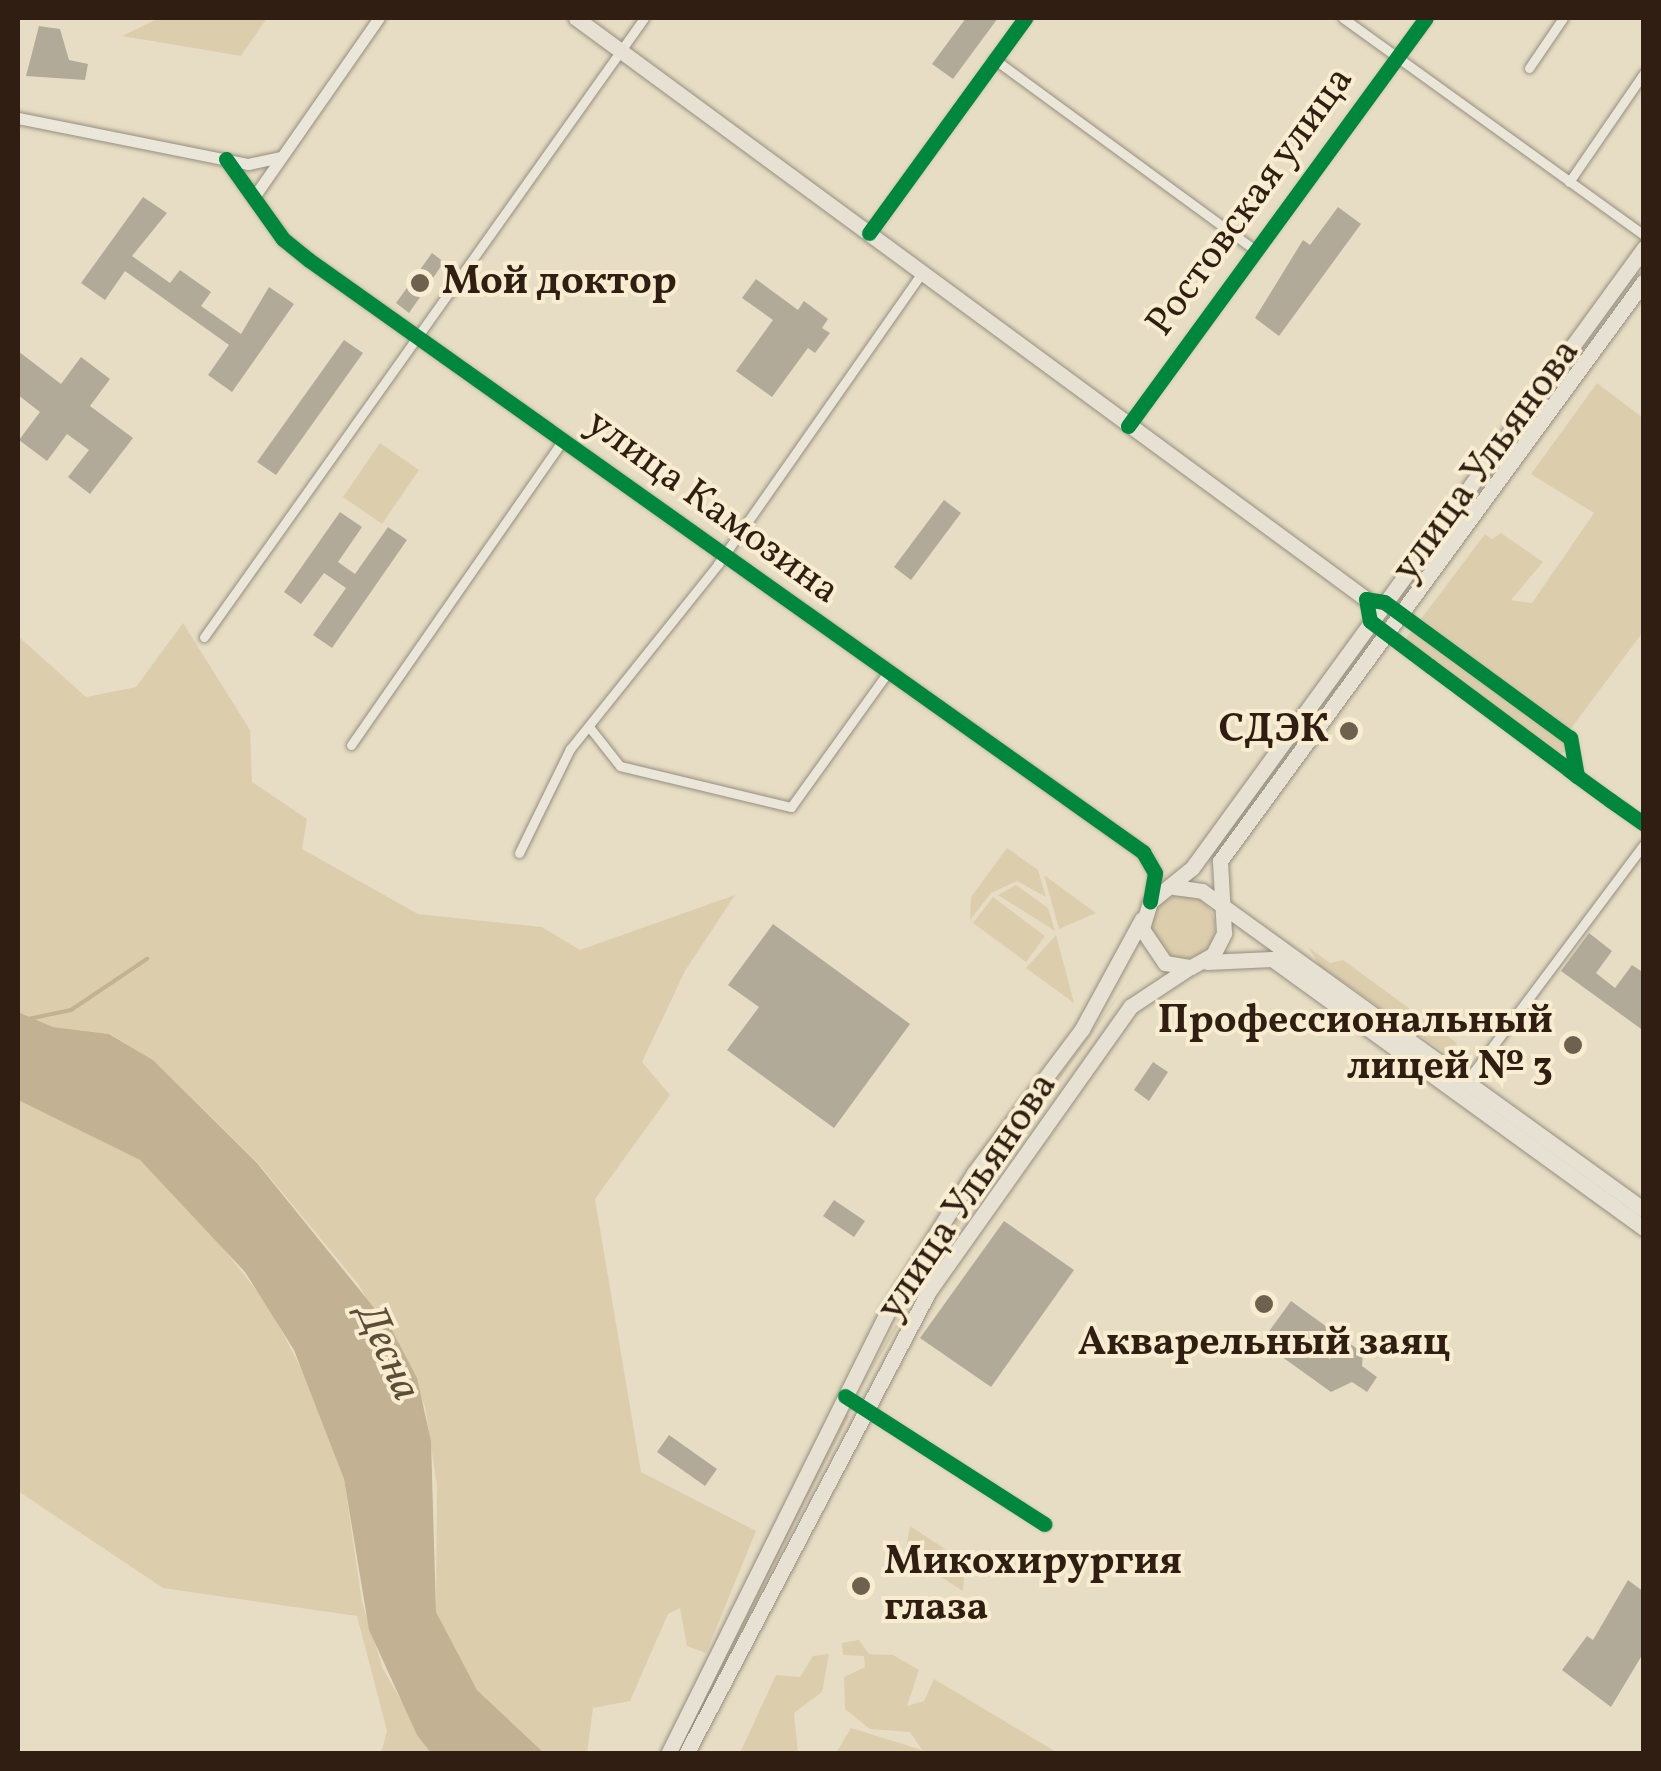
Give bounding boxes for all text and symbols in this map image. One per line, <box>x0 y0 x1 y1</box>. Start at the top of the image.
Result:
street label: Ростовская улица <box>1137 57 1365 347</box>
place label: Мой доктор <box>442 259 677 307</box>
marker: Мой доктор <box>407 270 433 296</box>
street label: улица Ульянова <box>1383 330 1591 592</box>
street label: улица Камозина <box>576 400 848 616</box>
place label: СДЭК <box>1219 707 1329 755</box>
marker: СДЭК <box>1338 720 1360 742</box>
place label: Профессиональный лицей № 3 <box>1158 998 1553 1092</box>
marker: Профессиональный лицей № 3 <box>1562 1034 1584 1056</box>
street label: улица Ульянова <box>867 1064 1069 1330</box>
marker: Акварельный заяц <box>1253 1293 1275 1315</box>
water label: Десна <box>343 1297 429 1409</box>
place label: Акварельный заяц <box>1078 1320 1450 1368</box>
place label: Микохирургия глаза <box>884 1539 1182 1633</box>
marker: Микохирургия глаза <box>848 1573 874 1599</box>

